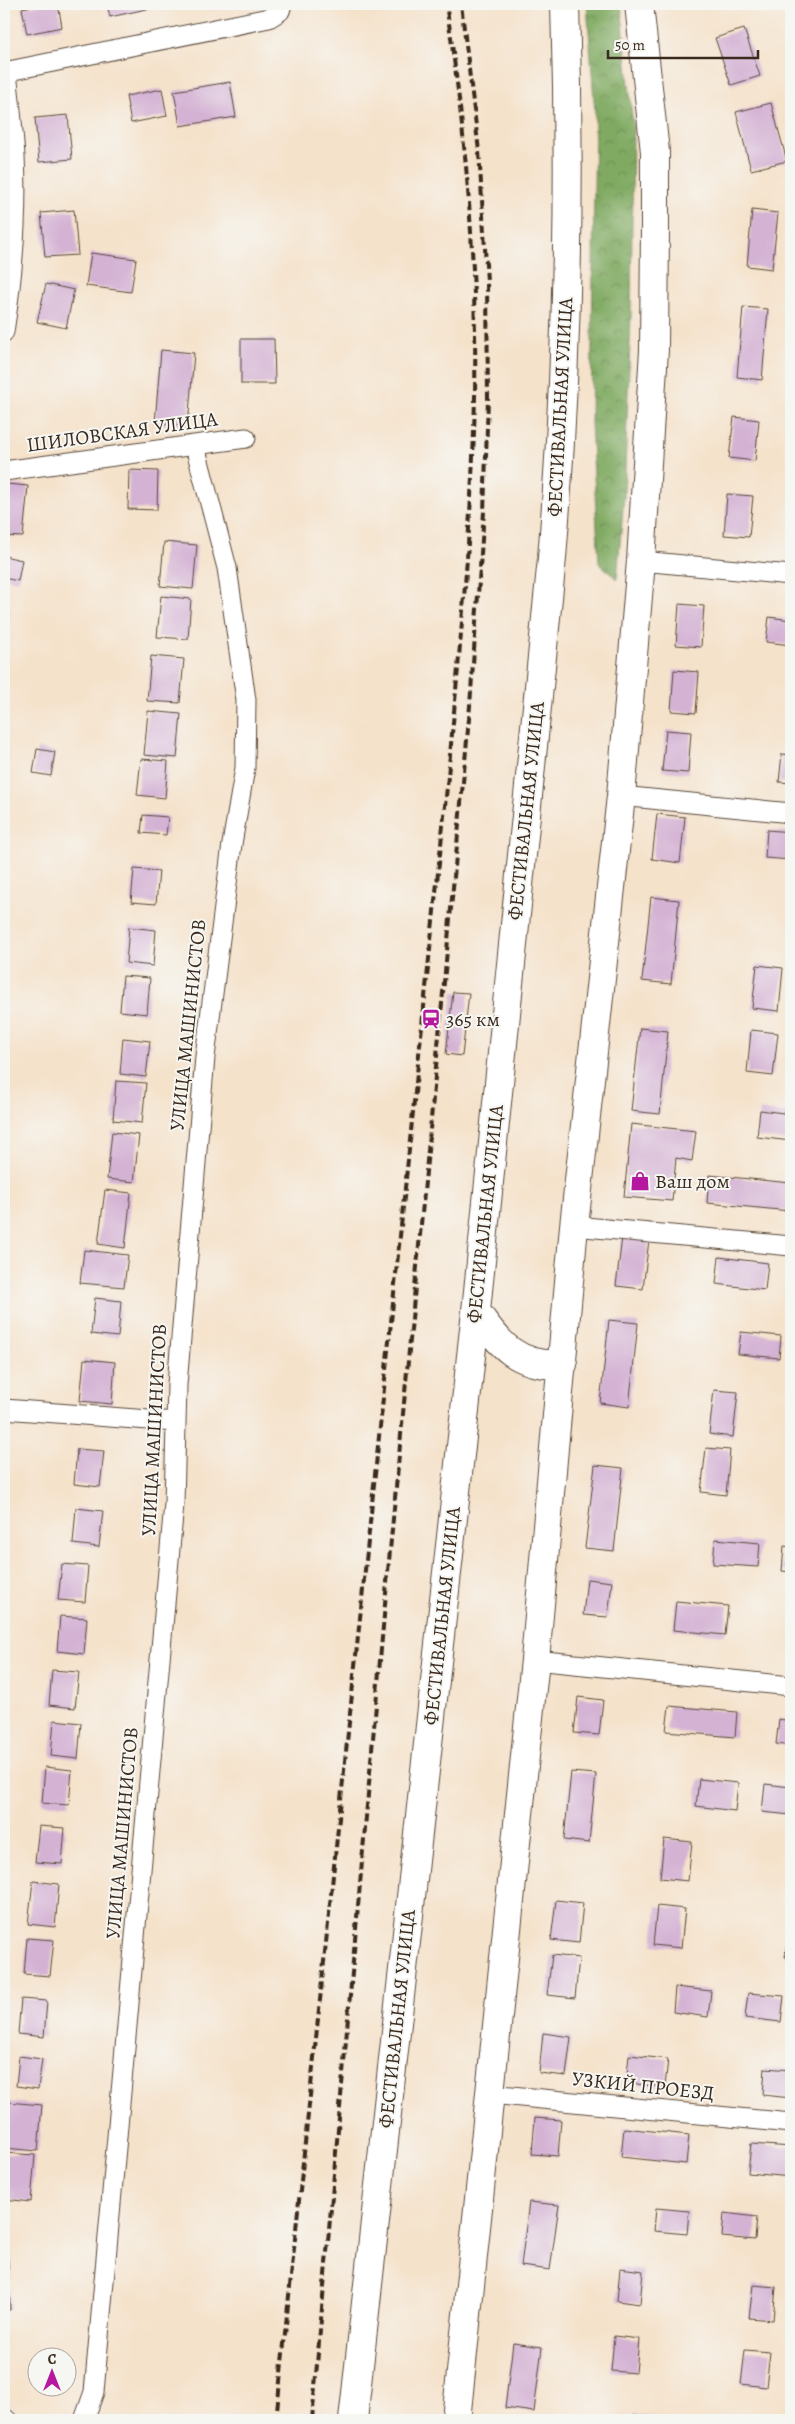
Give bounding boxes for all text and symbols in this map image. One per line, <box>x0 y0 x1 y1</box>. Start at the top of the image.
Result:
scale bar <box>608 28 758 60</box>
text: 50 m <box>615 35 645 55</box>
street label: ФЕСТИВАЛЬНАЯ УЛИЦА <box>541 296 579 517</box>
street label: ШИЛОВСКАЯ УЛИЦА <box>25 405 220 459</box>
street label: ФЕСТИВАЛЬНАЯ УЛИЦА <box>501 700 551 922</box>
street label: УЛИЦА МАШИНИСТОВ <box>163 918 213 1132</box>
place label: 365 км <box>446 1006 500 1033</box>
station icon: 365 км <box>420 1008 442 1030</box>
street label: ФЕСТИВАЛЬНАЯ УЛИЦА <box>460 1103 510 1325</box>
place label: Ваш дом <box>655 1168 730 1195</box>
shop icon: Ваш дом <box>629 1170 651 1192</box>
street label: УЛИЦА МАШИНИСТОВ <box>135 1323 173 1537</box>
street label: ФЕСТИВАЛЬНАЯ УЛИЦА <box>417 1505 467 1727</box>
street label: УЛИЦА МАШИНИСТОВ <box>99 1726 145 1940</box>
street label: ФЕСТИВАЛЬНАЯ УЛИЦА <box>372 1908 422 2130</box>
street label: УЗКИЙ ПРОЕЗД <box>570 2065 716 2107</box>
north arrow <box>28 2346 78 2396</box>
text: С <box>48 2350 57 2369</box>

